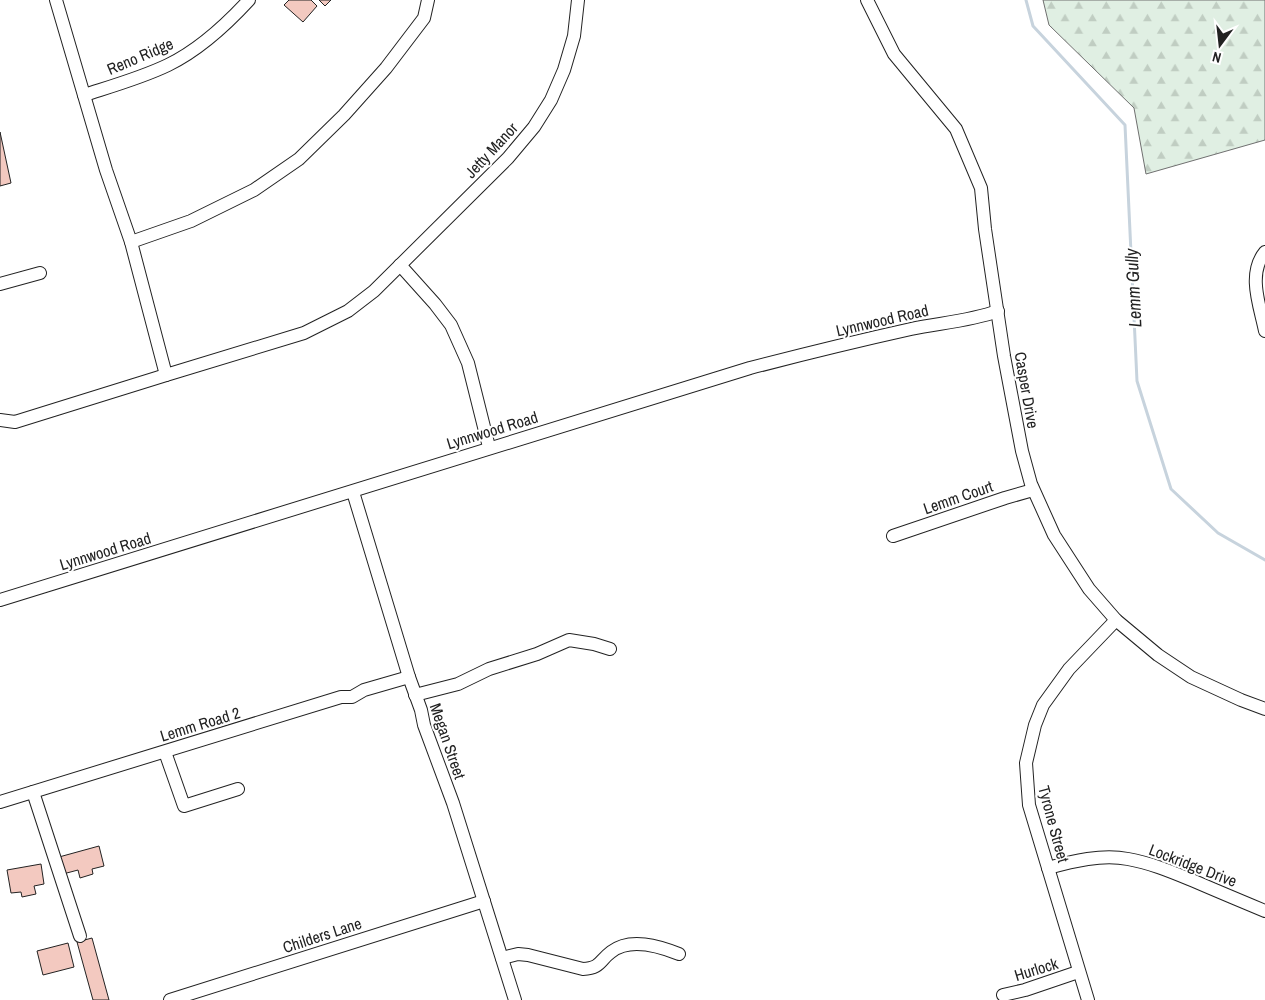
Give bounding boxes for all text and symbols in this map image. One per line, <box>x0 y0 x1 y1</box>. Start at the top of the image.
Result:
north arrow <box>1195 20 1245 70</box>
street label: Reno Ridge <box>103 32 177 80</box>
text: N <box>1210 48 1223 67</box>
street label: Jetty Manor <box>460 117 523 183</box>
water label: Lemm Gully <box>1118 246 1148 328</box>
street label: Lynnwood Road <box>834 299 930 341</box>
street label: Casper Drive <box>1009 350 1045 430</box>
street label: Lynnwood Road <box>444 406 540 454</box>
street label: Lemm Court <box>920 475 996 519</box>
street label: Lynnwood Road <box>57 527 153 575</box>
street label: Megan Street <box>425 700 471 782</box>
street label: Lemm Road 2 <box>157 701 243 747</box>
street label: Tyrone Street <box>1033 783 1075 865</box>
street label: Lockridge Drive <box>1146 838 1240 892</box>
street label: Childers Lane <box>280 912 364 958</box>
street label: Hurlock <box>1012 952 1061 986</box>

